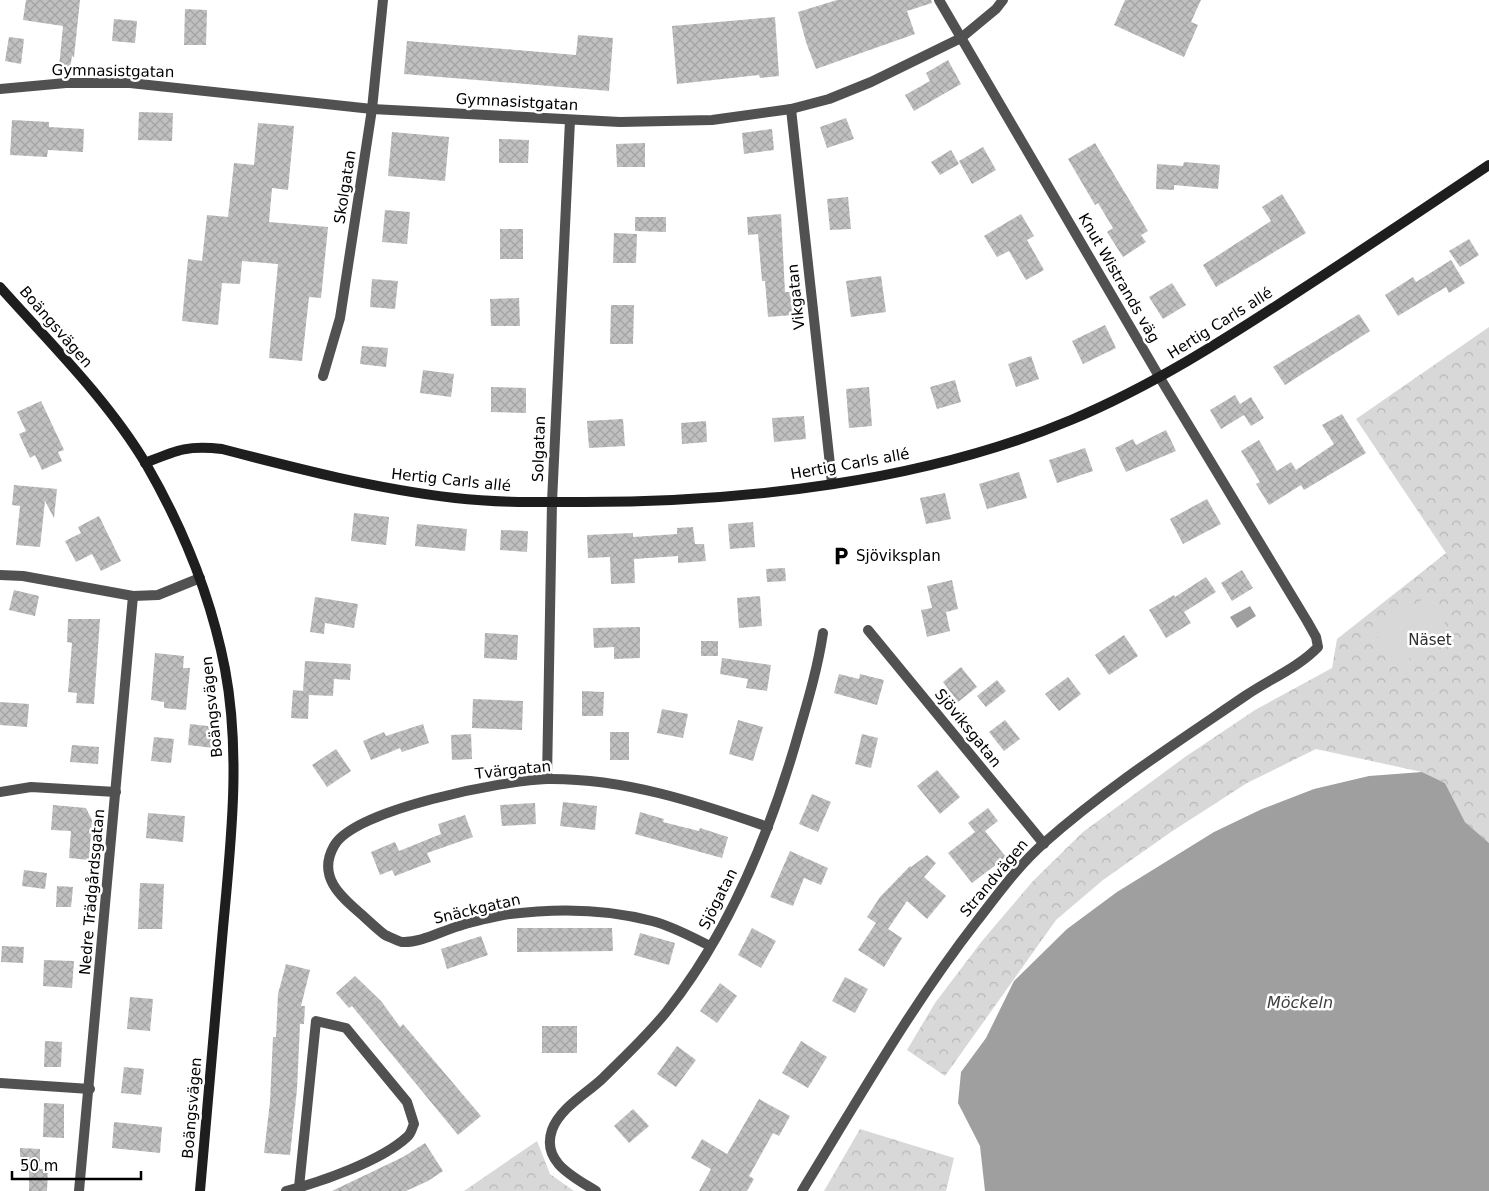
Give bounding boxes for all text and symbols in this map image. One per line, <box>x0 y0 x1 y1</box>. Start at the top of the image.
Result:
street label: Gymnasistgatan <box>51 61 175 81</box>
street label: Gymnasistgatan <box>455 90 579 114</box>
street label: Skolgatan <box>330 149 360 225</box>
street label: Knut Wistrands väg <box>1075 210 1163 346</box>
street label: Vikgatan <box>784 263 808 331</box>
street label: Boängsvägen <box>16 283 96 371</box>
street label: Hertig Carls allé <box>1164 283 1276 363</box>
street label: Solgatan <box>529 416 549 482</box>
street label: Hertig Carls allé <box>789 445 911 483</box>
street label: Hertig Carls allé <box>390 465 512 495</box>
parking icon: Sjöviksplan <box>830 545 852 567</box>
place label: Sjöviksplan <box>856 547 941 565</box>
park label: Näset <box>1408 631 1452 649</box>
street label: Boängsvägen <box>198 655 226 759</box>
street label: Sjöviksgatan <box>931 685 1005 771</box>
street label: Tvärgatan <box>473 757 552 783</box>
street label: Nedre Trädgårdsgatan <box>76 808 108 976</box>
street label: Strandvägen <box>956 835 1032 921</box>
street label: Sjögatan <box>695 865 741 933</box>
street label: Snäckgatan <box>432 890 522 928</box>
water label: Möckeln <box>1267 993 1333 1012</box>
street label: Boängsvägen <box>179 1056 205 1160</box>
scale bar <box>12 1148 141 1180</box>
text: 50 m <box>20 1157 58 1175</box>

